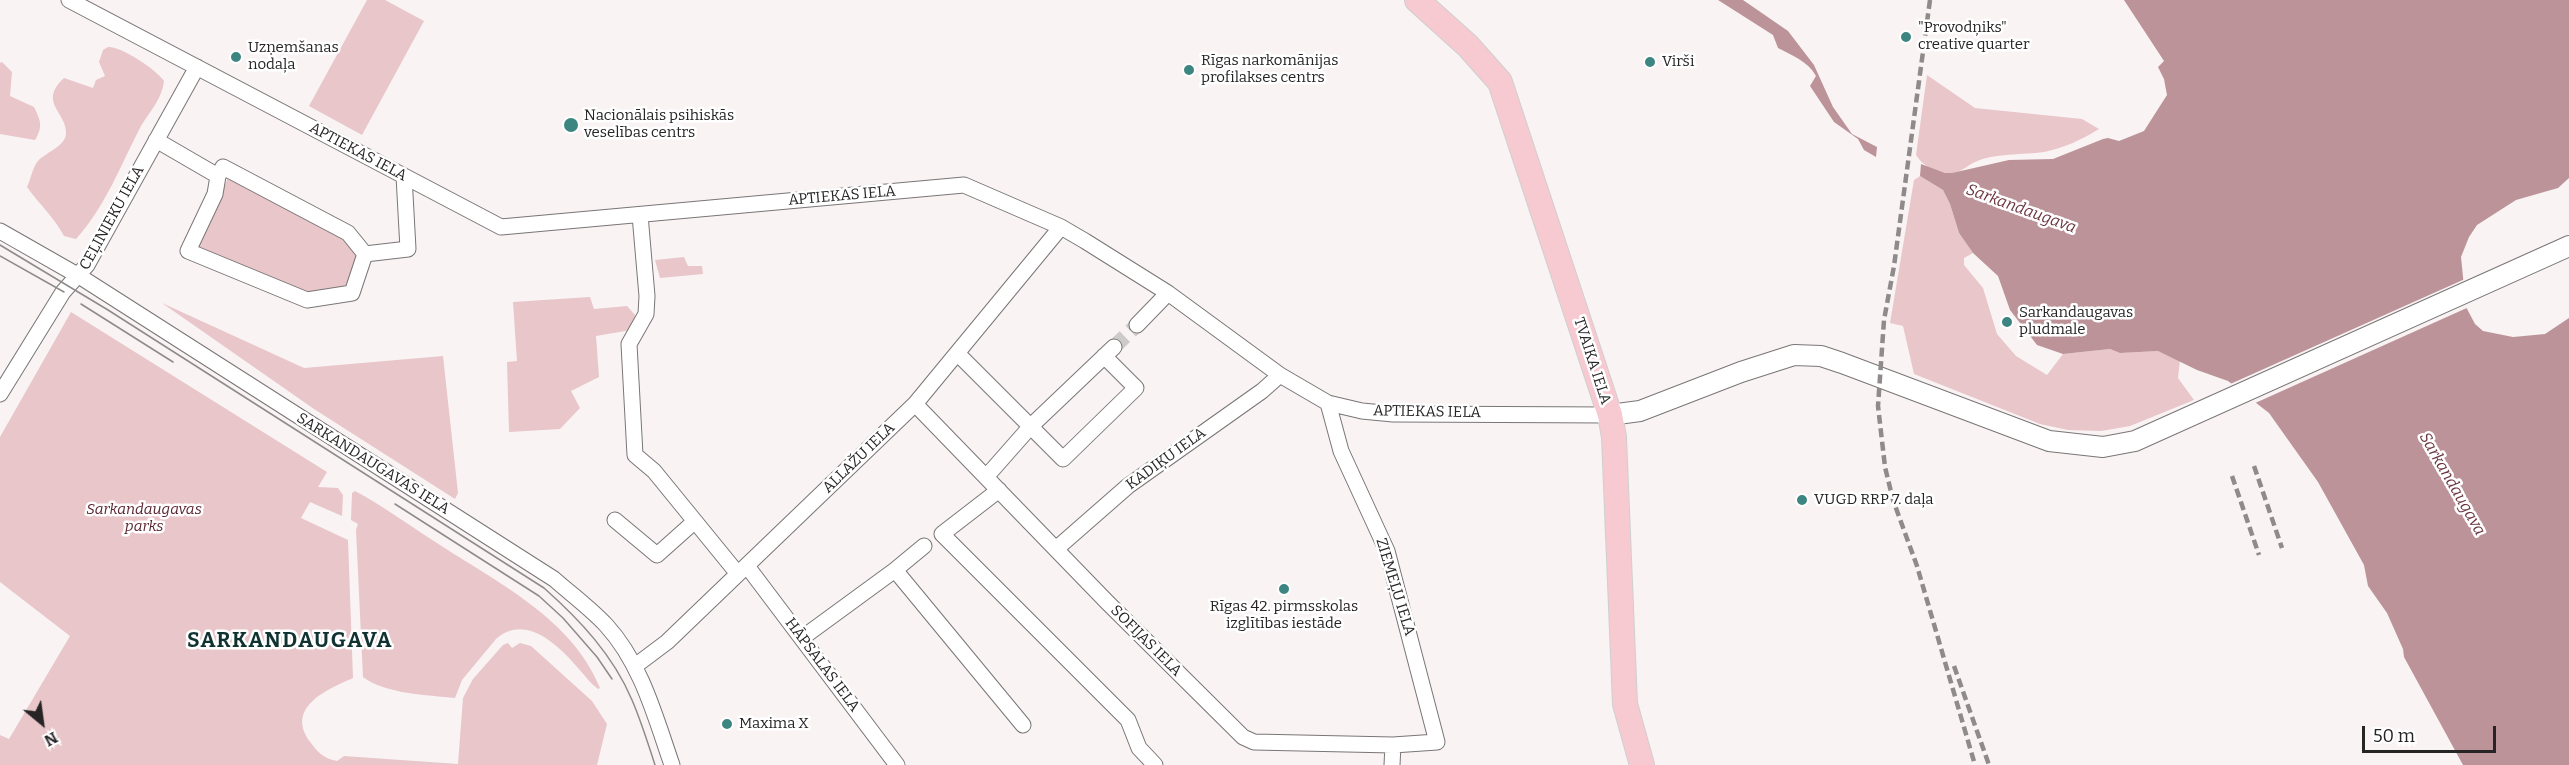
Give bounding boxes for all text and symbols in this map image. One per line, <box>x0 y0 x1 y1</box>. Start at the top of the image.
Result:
place label: "Provodņiks" creative quarter <box>1918 19 2030 54</box>
marker: "Provodņiks" creative quarter <box>1899 30 1913 44</box>
place label: Uzņemšanas nodaļa <box>248 39 339 74</box>
marker: Uzņemšanas nodaļa <box>229 50 243 64</box>
place label: Rīgas narkomānijas profilakses centrs <box>1201 52 1338 87</box>
place label: Virši <box>1662 53 1694 71</box>
marker: Virši <box>1643 55 1657 69</box>
marker: Rīgas narkomānijas profilakses centrs <box>1182 63 1196 77</box>
place label: Nacionālais psihiskās veselības centrs <box>584 107 734 142</box>
marker: Nacionālais psihiskās veselības centrs <box>562 116 580 134</box>
street label: APTIEKAS IELA <box>306 119 410 185</box>
street label: CEĻINIEKU IELA <box>76 163 148 273</box>
water label: Sarkandaugava <box>1963 180 2079 238</box>
street label: APTIEKAS IELA <box>788 182 896 210</box>
place label: Sarkandaugavas pludmale <box>2019 304 2133 339</box>
street label: TVAIKA IELA <box>1569 315 1615 407</box>
marker: Sarkandaugavas pludmale <box>2000 315 2014 329</box>
street label: APTIEKAS IELA <box>1373 402 1481 422</box>
street label: SARKANDAUGAVAS IELA <box>293 409 453 519</box>
street label: ALLAŽU IELA <box>819 419 899 497</box>
street label: KADIĶU IELA <box>1123 424 1209 494</box>
water label: Sarkandaugava <box>2415 429 2489 539</box>
place label: VUGD RRP 7. daļa <box>1814 491 1934 509</box>
marker: VUGD RRP 7. daļa <box>1795 493 1809 507</box>
park label: Sarkandaugavas parks <box>86 501 202 536</box>
street label: ZIEMEĻU IELA <box>1372 536 1418 638</box>
marker: Rīgas 42. pirmsskolas izglītības iestāde <box>1277 582 1291 596</box>
place label: Rīgas 42. pirmsskolas izglītības iestāde <box>1210 598 1358 633</box>
street label: SOFIJAS IELA <box>1107 602 1185 680</box>
street label: HĀPSALAS IELA <box>781 615 863 715</box>
district label: SARKANDAUGAVA <box>187 628 393 654</box>
north arrow <box>12 693 72 753</box>
scale bar <box>2365 714 2498 752</box>
place label: Maxima X <box>739 715 809 733</box>
marker: Maxima X <box>720 717 734 731</box>
text: 50 m <box>2373 725 2415 747</box>
text: N <box>41 728 61 750</box>

